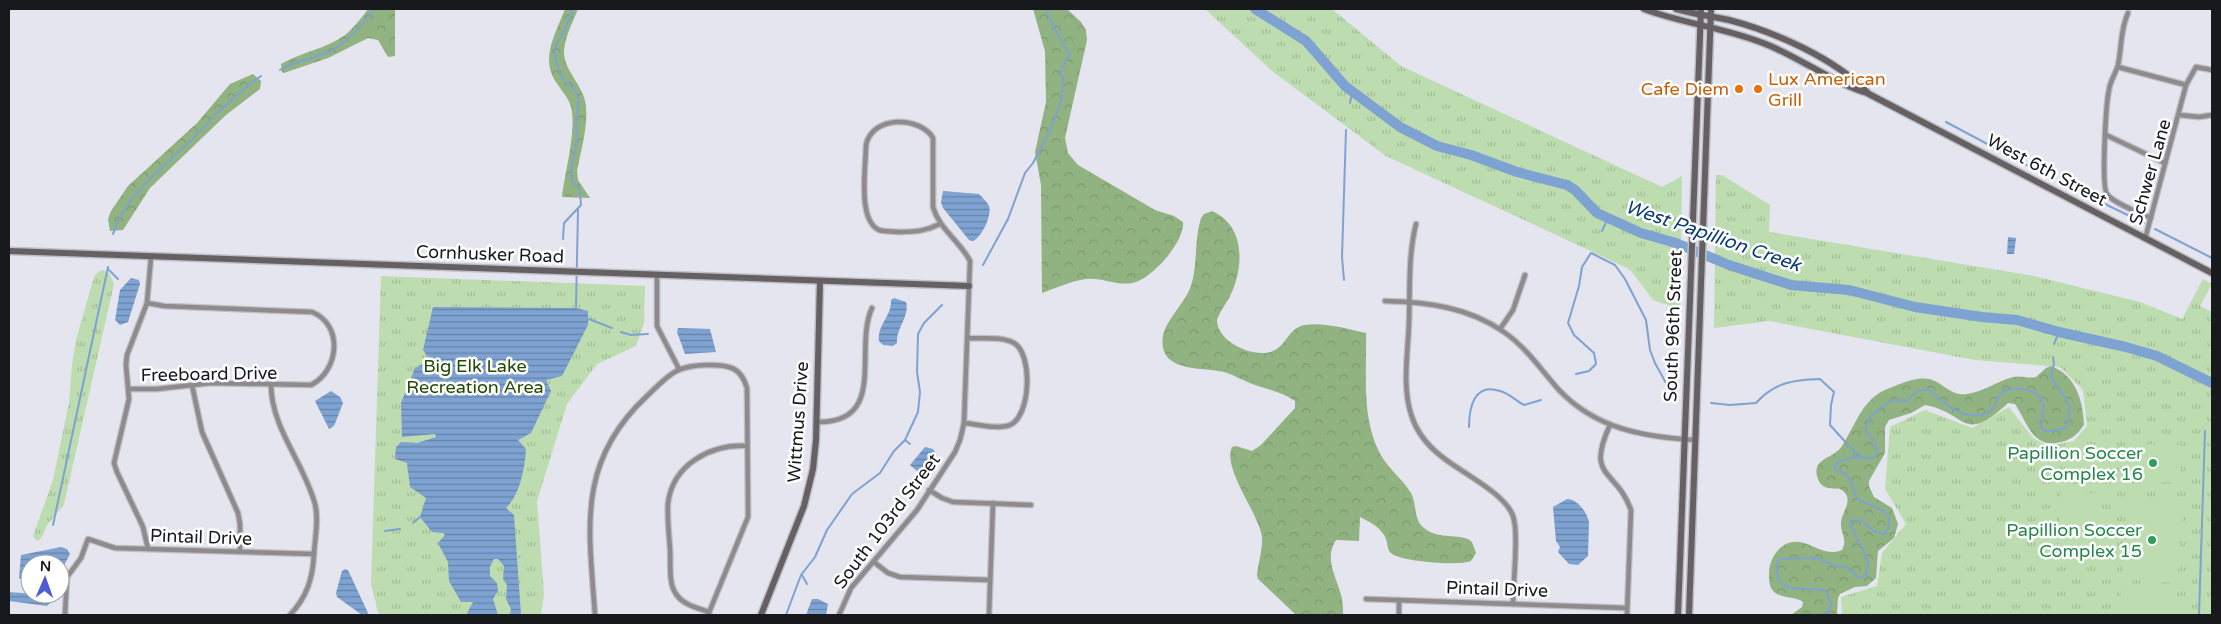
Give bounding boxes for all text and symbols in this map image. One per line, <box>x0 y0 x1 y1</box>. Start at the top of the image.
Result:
place label: Lux American Grill <box>1768 68 1886 111</box>
place label: Cafe Diem <box>1641 78 1729 100</box>
marker: Cafe Diem <box>1733 83 1745 95</box>
marker: Lux American Grill <box>1752 83 1764 95</box>
street label: Schwer Lane <box>2124 117 2176 227</box>
street label: West 6th Street <box>1983 129 2111 211</box>
water label: West Papillion Creek <box>1622 196 1805 277</box>
street label: Cornhusker Road <box>416 240 564 268</box>
street label: South 96th Street <box>1659 250 1687 402</box>
park label: Big Elk Lake Recreation Area <box>406 355 544 398</box>
street label: Wittmus Drive <box>783 361 813 483</box>
street label: Freeboard Drive <box>140 362 278 386</box>
place label: Papillion Soccer Complex 16 <box>2007 442 2143 485</box>
street label: South 103rd Street <box>829 449 945 593</box>
marker: Papillion Soccer Complex 16 <box>2147 457 2159 469</box>
place label: Papillion Soccer Complex 15 <box>2006 519 2142 562</box>
street label: Pintail Drive <box>150 524 252 550</box>
marker: Papillion Soccer Complex 15 <box>2146 534 2158 546</box>
north arrow <box>20 554 70 604</box>
text: N <box>40 558 51 575</box>
street label: Pintail Drive <box>1446 576 1548 602</box>

